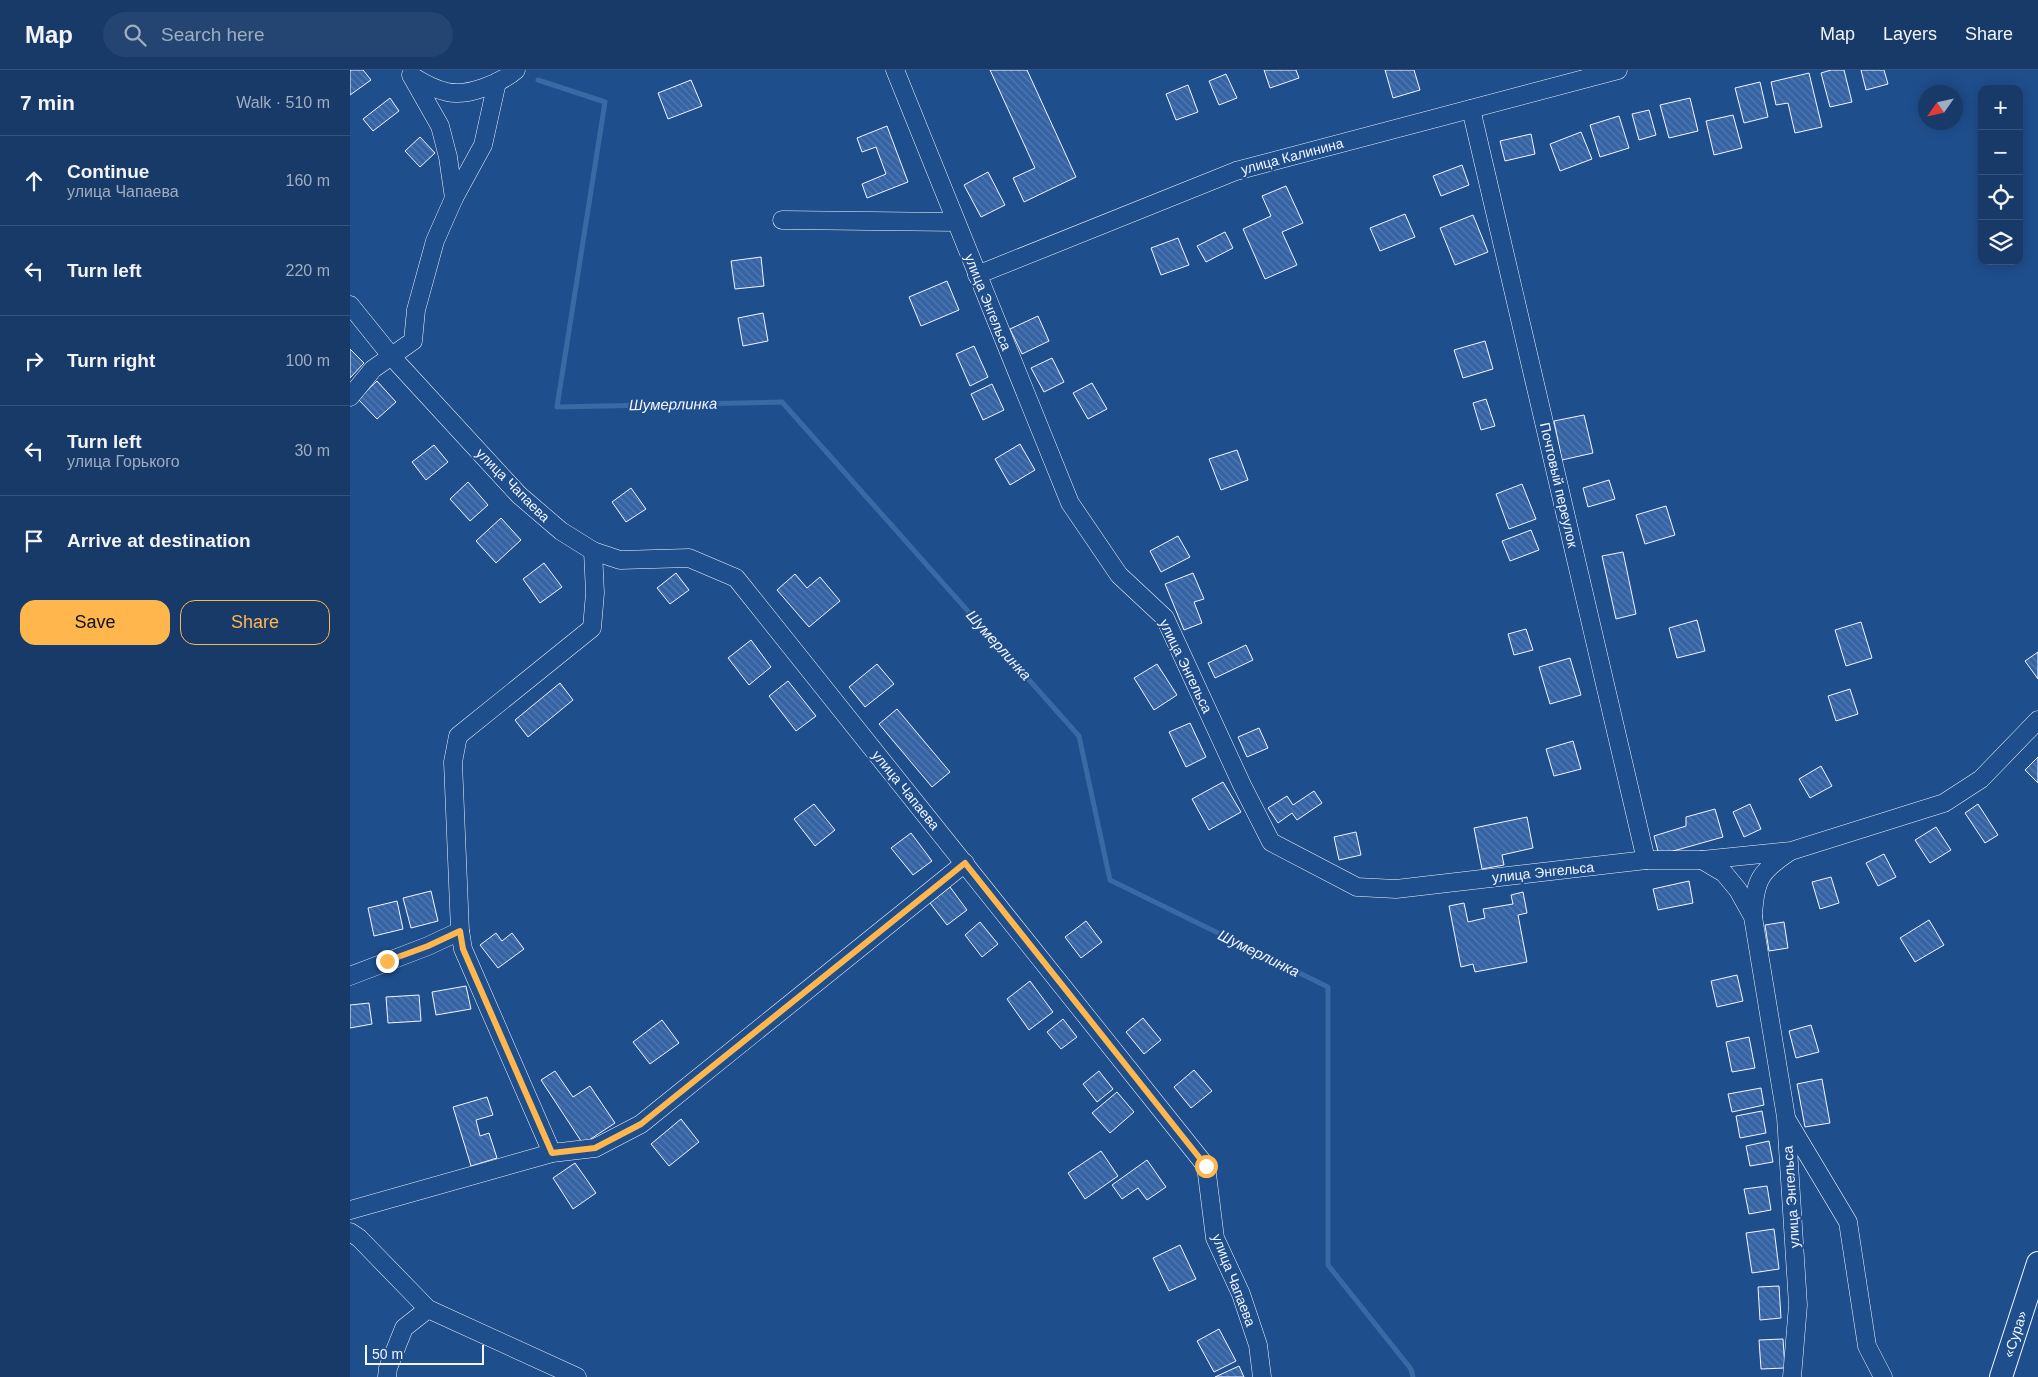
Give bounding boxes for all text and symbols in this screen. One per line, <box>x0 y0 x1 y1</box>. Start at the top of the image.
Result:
search box <box>103 12 453 57</box>
text: Map <box>25 21 73 48</box>
icon: search <box>121 21 149 49</box>
text: Search here <box>161 24 265 45</box>
text: Map <box>1820 24 1855 44</box>
text: Layers <box>1883 24 1937 44</box>
text: Share <box>1965 24 2013 44</box>
north arrow <box>1918 85 1963 130</box>
map controls <box>1978 85 2023 265</box>
button: + <box>1978 85 2023 130</box>
text: 7 min <box>20 91 75 114</box>
text: Walk · 510 m <box>236 94 330 111</box>
button: − <box>1978 130 2023 175</box>
street label: улица Калинина <box>1239 135 1345 177</box>
text: Continue <box>67 161 149 182</box>
icon: ahead <box>20 167 48 195</box>
text: 160 m <box>286 172 330 189</box>
button: locate <box>1978 175 2023 220</box>
text: улица Чапаева <box>67 183 179 200</box>
button: layers <box>1978 220 2023 265</box>
street label: улица Энгельса <box>961 251 1015 353</box>
icon: left <box>20 257 48 285</box>
text: Turn left <box>67 260 142 281</box>
text: 220 m <box>286 262 330 279</box>
icon: right <box>20 347 48 375</box>
text: Turn right <box>67 350 155 371</box>
text: 100 m <box>286 352 330 369</box>
water label: Шумерлинка <box>629 395 717 413</box>
street label: Почтовый переулок <box>1537 421 1581 550</box>
text: Turn left <box>67 431 142 452</box>
icon: left <box>20 437 48 465</box>
text: 30 m <box>294 442 330 459</box>
street label: улица Чапаева <box>473 445 553 525</box>
text: улица Горького <box>67 453 180 470</box>
icon: arrive <box>20 527 48 555</box>
text: Arrive at destination <box>67 530 251 551</box>
button: Save <box>20 600 170 645</box>
button: Share <box>180 600 330 645</box>
water label: Шумерлинка <box>963 606 1035 684</box>
street label: улица Энгельса <box>1156 616 1216 716</box>
street label: улица Чапаева <box>869 747 943 833</box>
street label: улица Энгельса <box>1491 859 1595 885</box>
water label: Шумерлинка <box>1216 926 1302 980</box>
route end <box>376 950 399 973</box>
street label: улица Энгельса <box>1779 1145 1803 1249</box>
route start <box>1195 1155 1218 1178</box>
street label: улица Чапаева <box>1209 1232 1259 1329</box>
street label: «Сура» <box>2000 1308 2030 1359</box>
scale bar <box>365 1342 484 1365</box>
text: 50 m <box>372 1346 403 1362</box>

